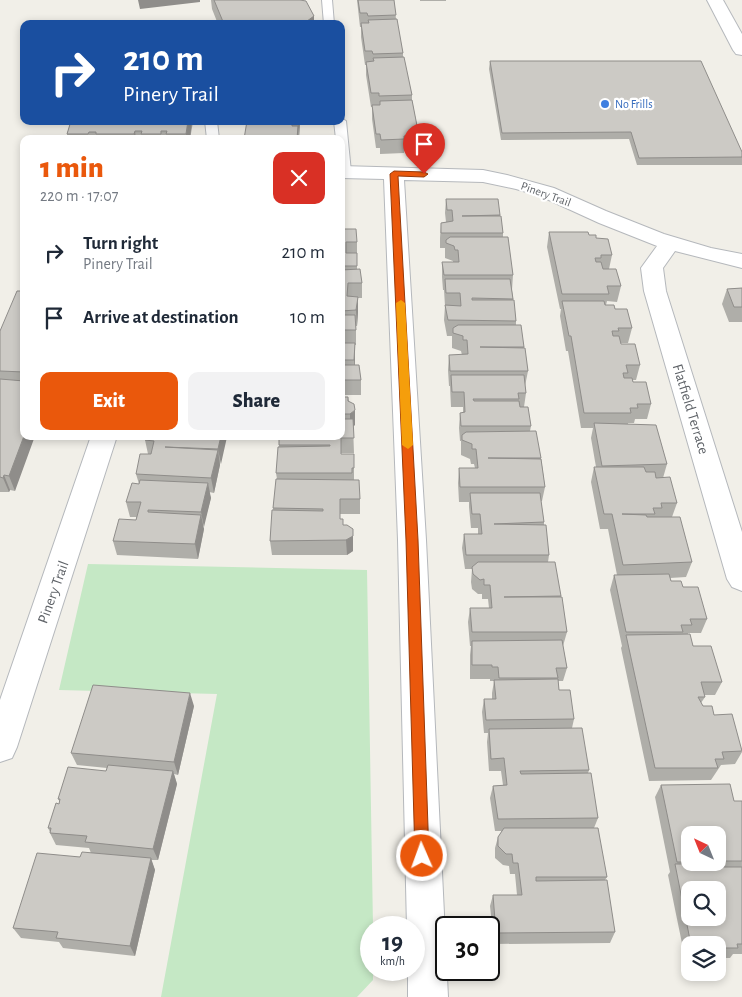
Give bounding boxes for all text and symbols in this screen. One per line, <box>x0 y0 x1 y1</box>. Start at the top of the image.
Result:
icon: right <box>40 40 105 105</box>
text: 210 m <box>123 42 204 77</box>
text: Pinery Trail <box>123 83 219 105</box>
marker: No Frills <box>599 98 611 110</box>
place label: No Frills <box>615 98 653 110</box>
pin <box>403 123 445 174</box>
icon: arrive <box>410 130 438 158</box>
button: close <box>273 152 325 204</box>
text: 1 min <box>40 153 104 183</box>
street label: Pinery Trail <box>519 179 573 210</box>
text: 220 m · 17:07 <box>40 188 118 204</box>
text: Turn right <box>83 234 158 253</box>
icon: right <box>40 239 68 267</box>
text: 210 m <box>281 243 325 262</box>
text: Pinery Trail <box>83 256 153 272</box>
icon: arrive <box>40 304 68 332</box>
text: Arrive at destination <box>83 308 239 327</box>
text: 10 m <box>290 308 325 327</box>
street label: Flatfield Terrace <box>670 362 711 456</box>
button: Exit <box>40 372 178 430</box>
button: Share <box>188 372 325 430</box>
street label: Pinery Trail <box>35 559 72 625</box>
north arrow <box>681 826 726 871</box>
map controls <box>681 826 726 981</box>
position arrow <box>395 829 447 881</box>
button: search <box>681 881 726 926</box>
speed limit sign: 30 <box>435 916 500 981</box>
text: 19 <box>382 930 403 955</box>
button: layers <box>681 936 726 981</box>
text: km/h <box>380 955 405 967</box>

